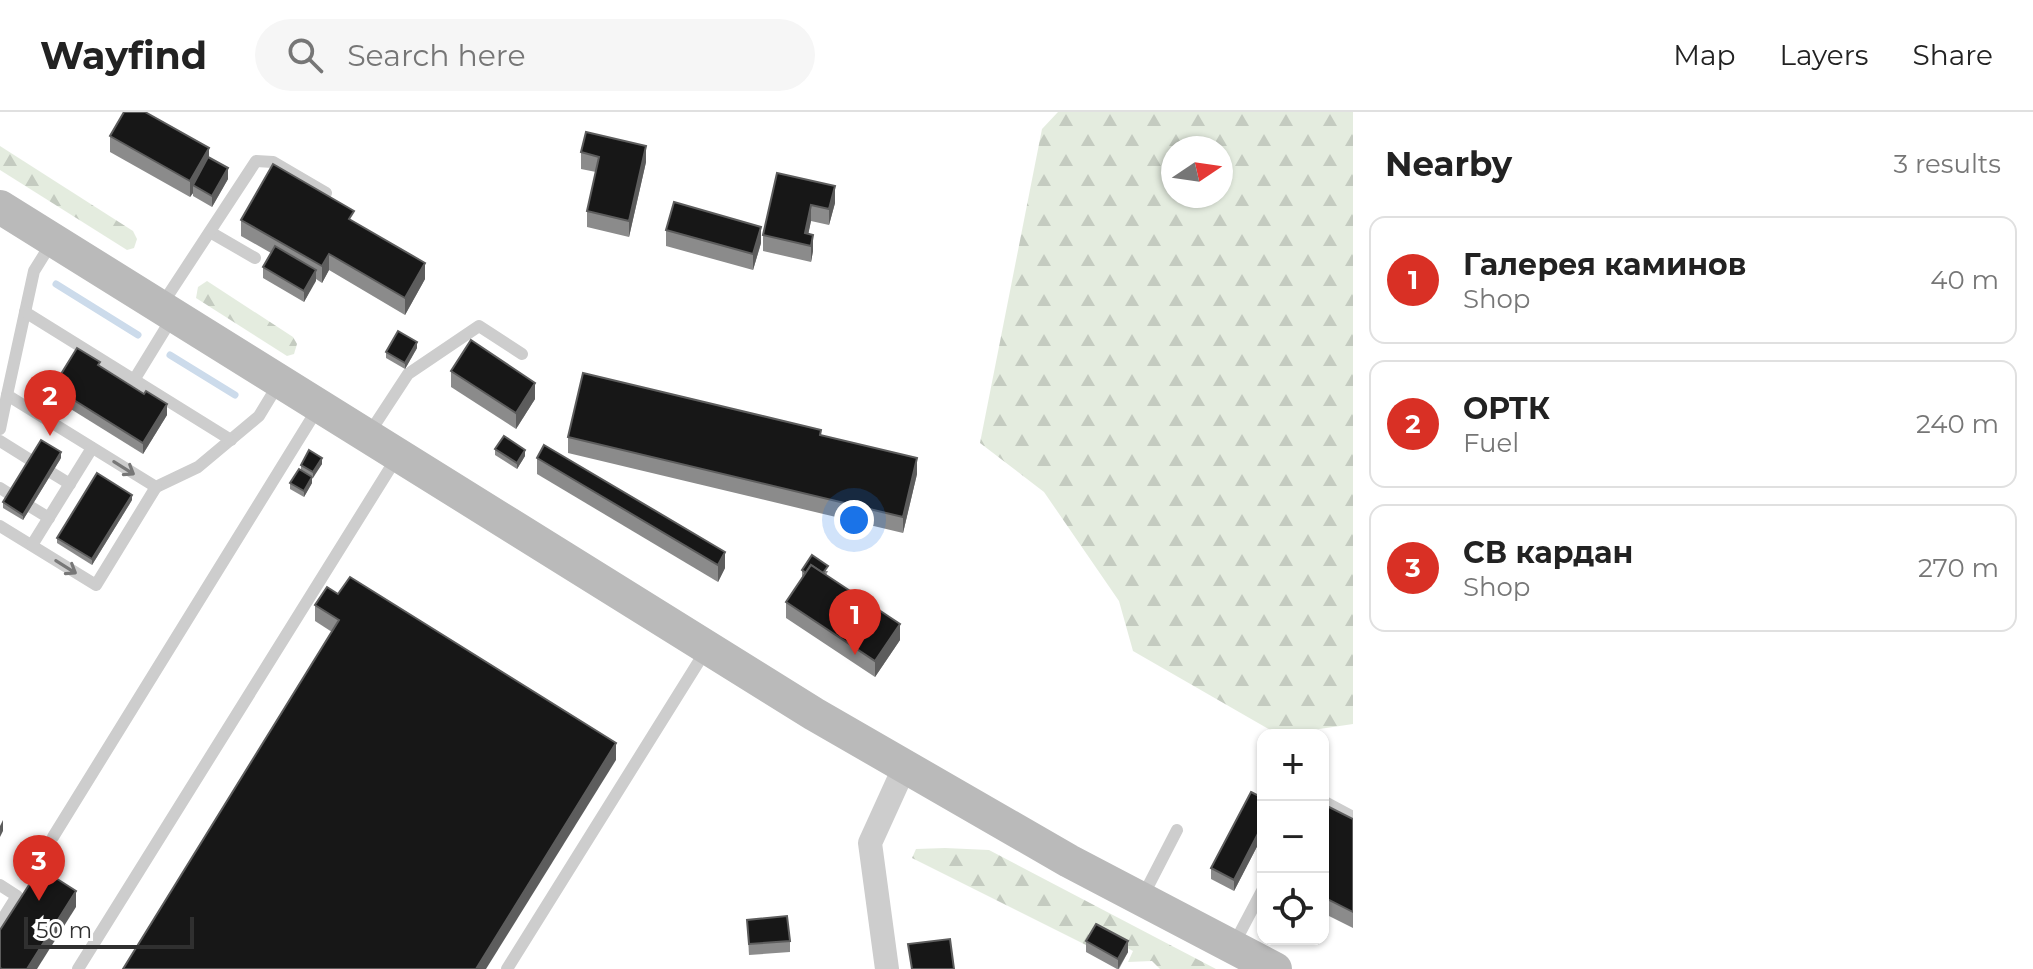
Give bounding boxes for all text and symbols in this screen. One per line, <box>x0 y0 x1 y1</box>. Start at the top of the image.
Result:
search box <box>255 19 815 91</box>
text: Wayfind <box>40 32 207 79</box>
icon: search <box>283 33 327 77</box>
text: Search here <box>347 37 526 74</box>
text: Map <box>1673 38 1736 72</box>
text: Layers <box>1780 38 1869 72</box>
text: Share <box>1913 38 1993 72</box>
north arrow <box>1161 136 1233 208</box>
text: Nearby <box>1385 143 1512 185</box>
text: 3 results <box>1894 148 2001 180</box>
text: Галерея каминов <box>1463 246 1746 283</box>
text: 1 <box>1408 264 1418 296</box>
text: 40 m <box>1930 264 1999 296</box>
text: Shop <box>1463 283 1531 315</box>
pin: 2 <box>24 370 76 436</box>
text: ОРТК <box>1463 390 1550 427</box>
text: 2 <box>1405 408 1421 440</box>
text: 240 m <box>1916 408 1999 440</box>
text: Fuel <box>1463 427 1519 459</box>
one-way arrow <box>112 460 135 476</box>
your location <box>834 500 874 540</box>
text: СВ кардан <box>1463 534 1633 571</box>
text: 3 <box>1405 552 1421 584</box>
text: 270 m <box>1918 552 1999 584</box>
one-way arrow <box>54 559 77 575</box>
text: Shop <box>1463 571 1531 603</box>
pin: 1 <box>829 589 881 655</box>
map controls <box>1257 729 1329 945</box>
button: + <box>1257 729 1329 801</box>
button: − <box>1257 801 1329 873</box>
pin: 3 <box>13 835 65 901</box>
button: locate <box>1257 873 1329 945</box>
scale bar <box>24 913 194 949</box>
text: 50 m <box>36 917 92 944</box>

